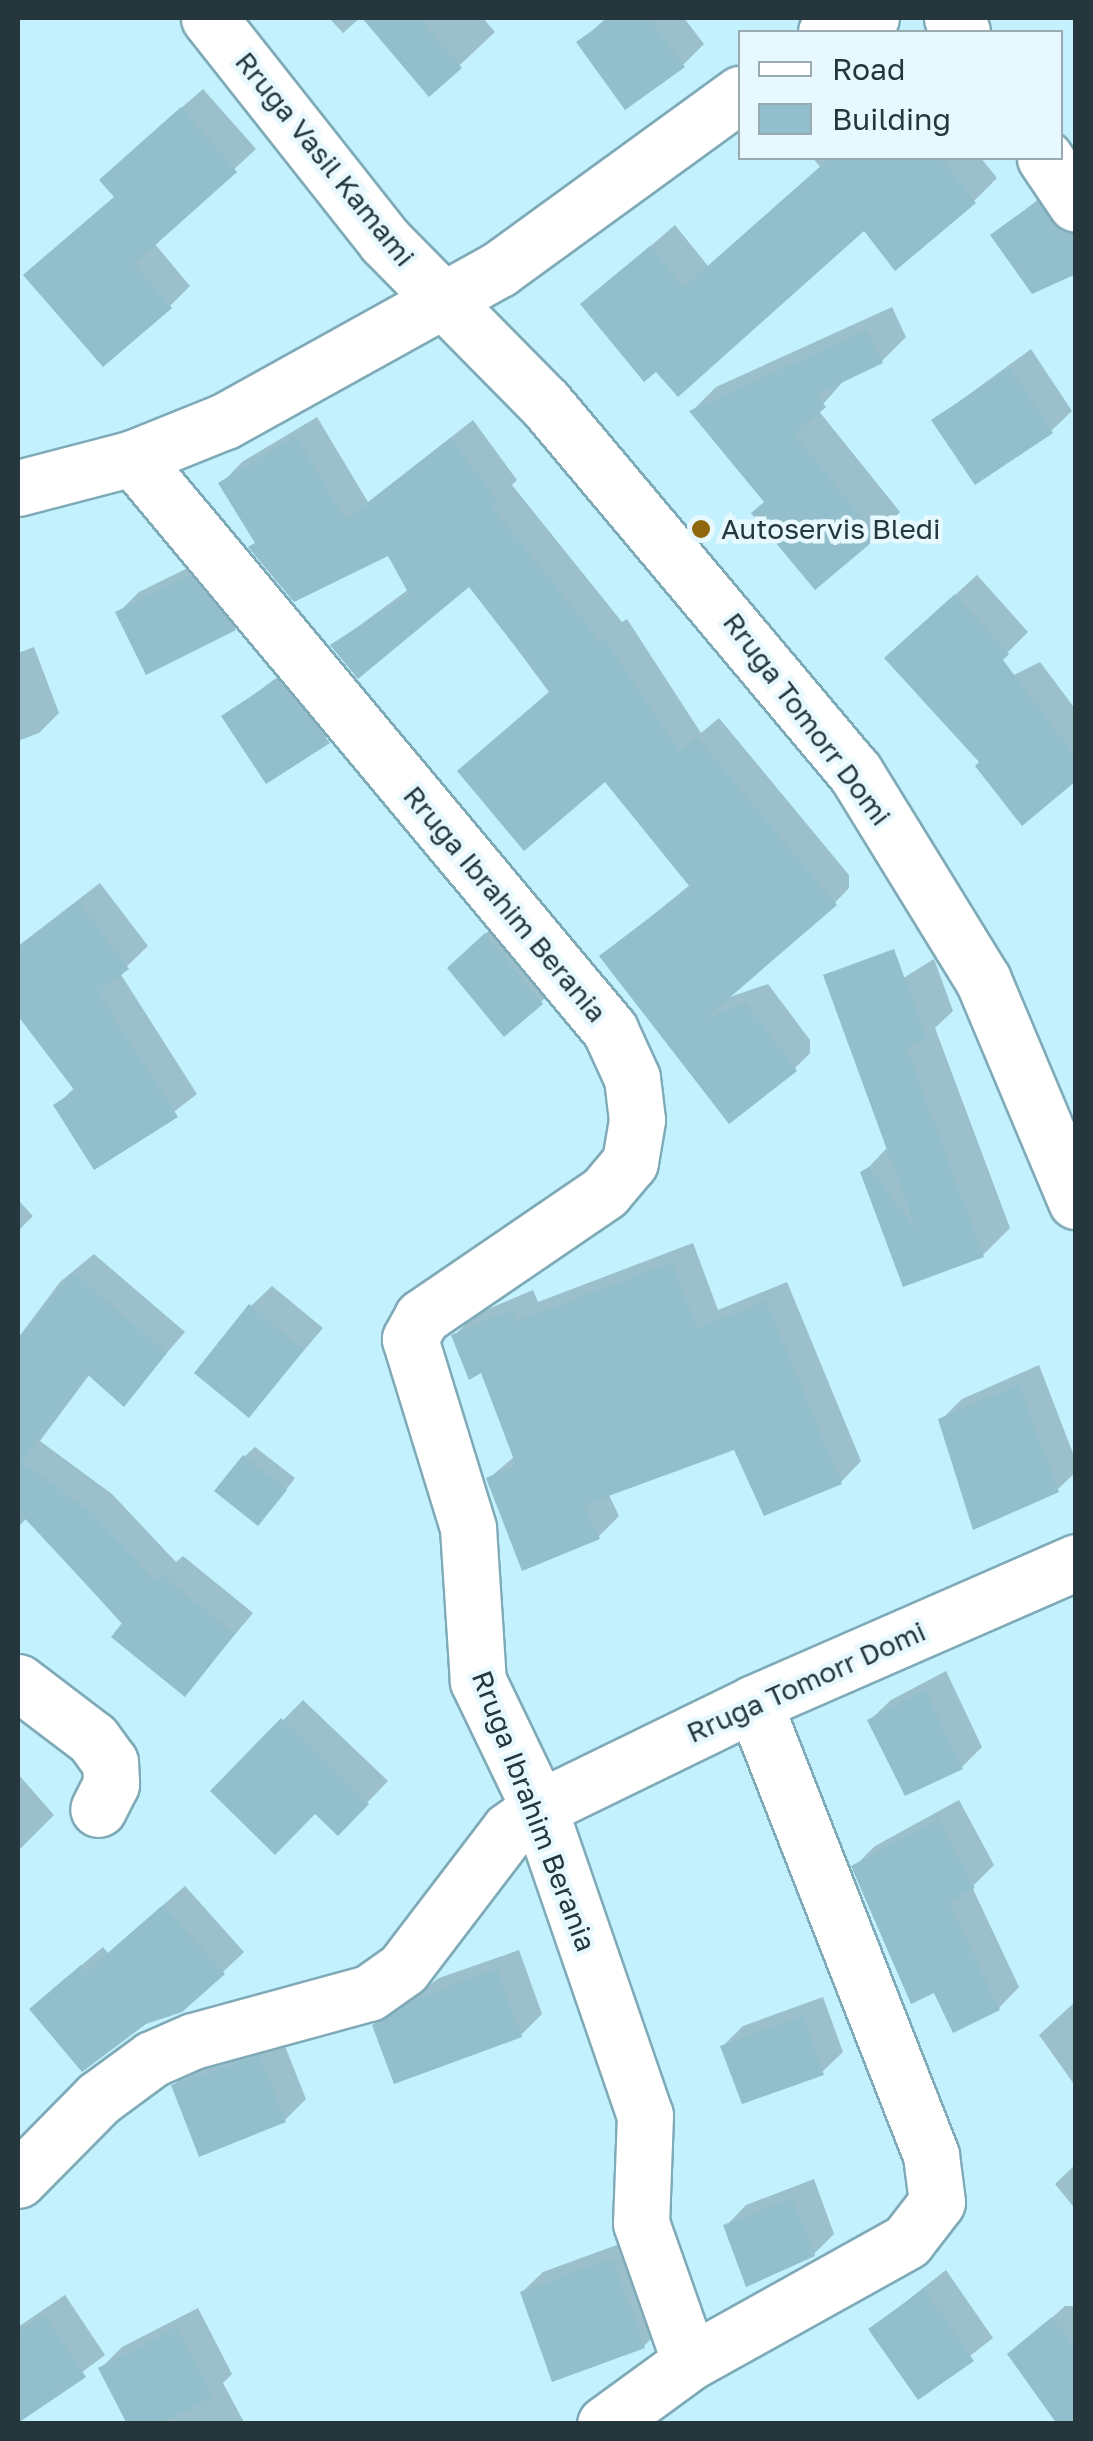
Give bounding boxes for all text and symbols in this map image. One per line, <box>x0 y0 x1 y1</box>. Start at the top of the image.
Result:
legend <box>738 30 1063 160</box>
street label: Rruga Vasil Kamami <box>228 45 422 273</box>
text: Road <box>832 51 906 87</box>
text: Building <box>832 101 951 137</box>
place label: Autoservis Bledi <box>721 512 940 546</box>
marker: Autoservis Bledi <box>690 518 712 540</box>
street label: Rruga Tomorr Domi <box>716 606 898 832</box>
street label: Rruga Ibrahim Berania <box>396 779 614 1029</box>
street label: Rruga Tomorr Domi <box>681 1614 931 1750</box>
street label: Rruga Ibrahim Berania <box>465 1666 603 1956</box>

